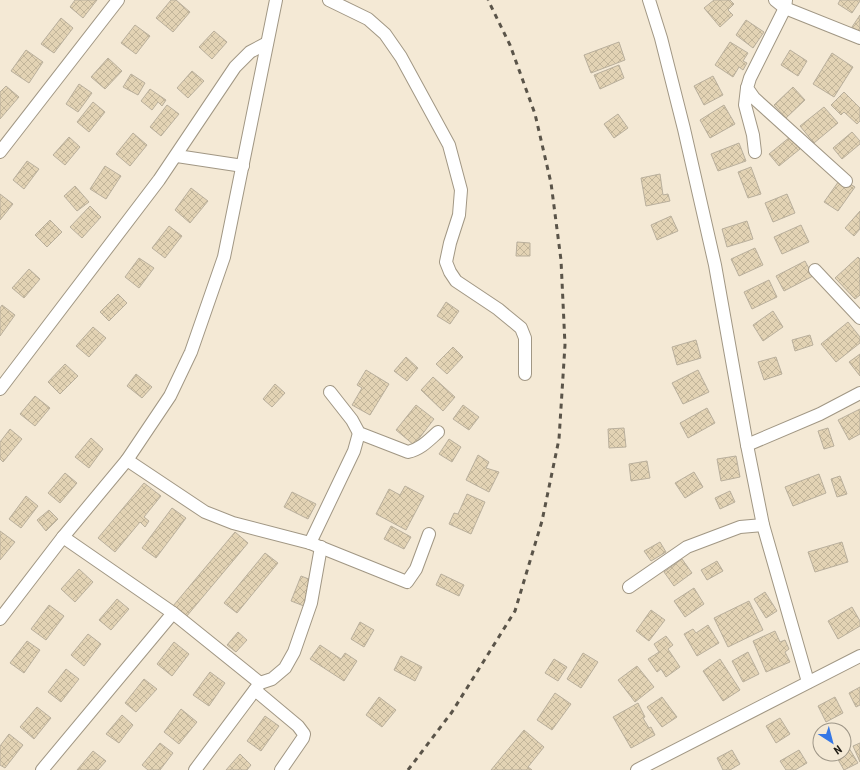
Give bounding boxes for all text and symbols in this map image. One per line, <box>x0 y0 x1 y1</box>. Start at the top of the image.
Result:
north arrow <box>812 722 852 762</box>
text: N <box>831 742 844 757</box>

